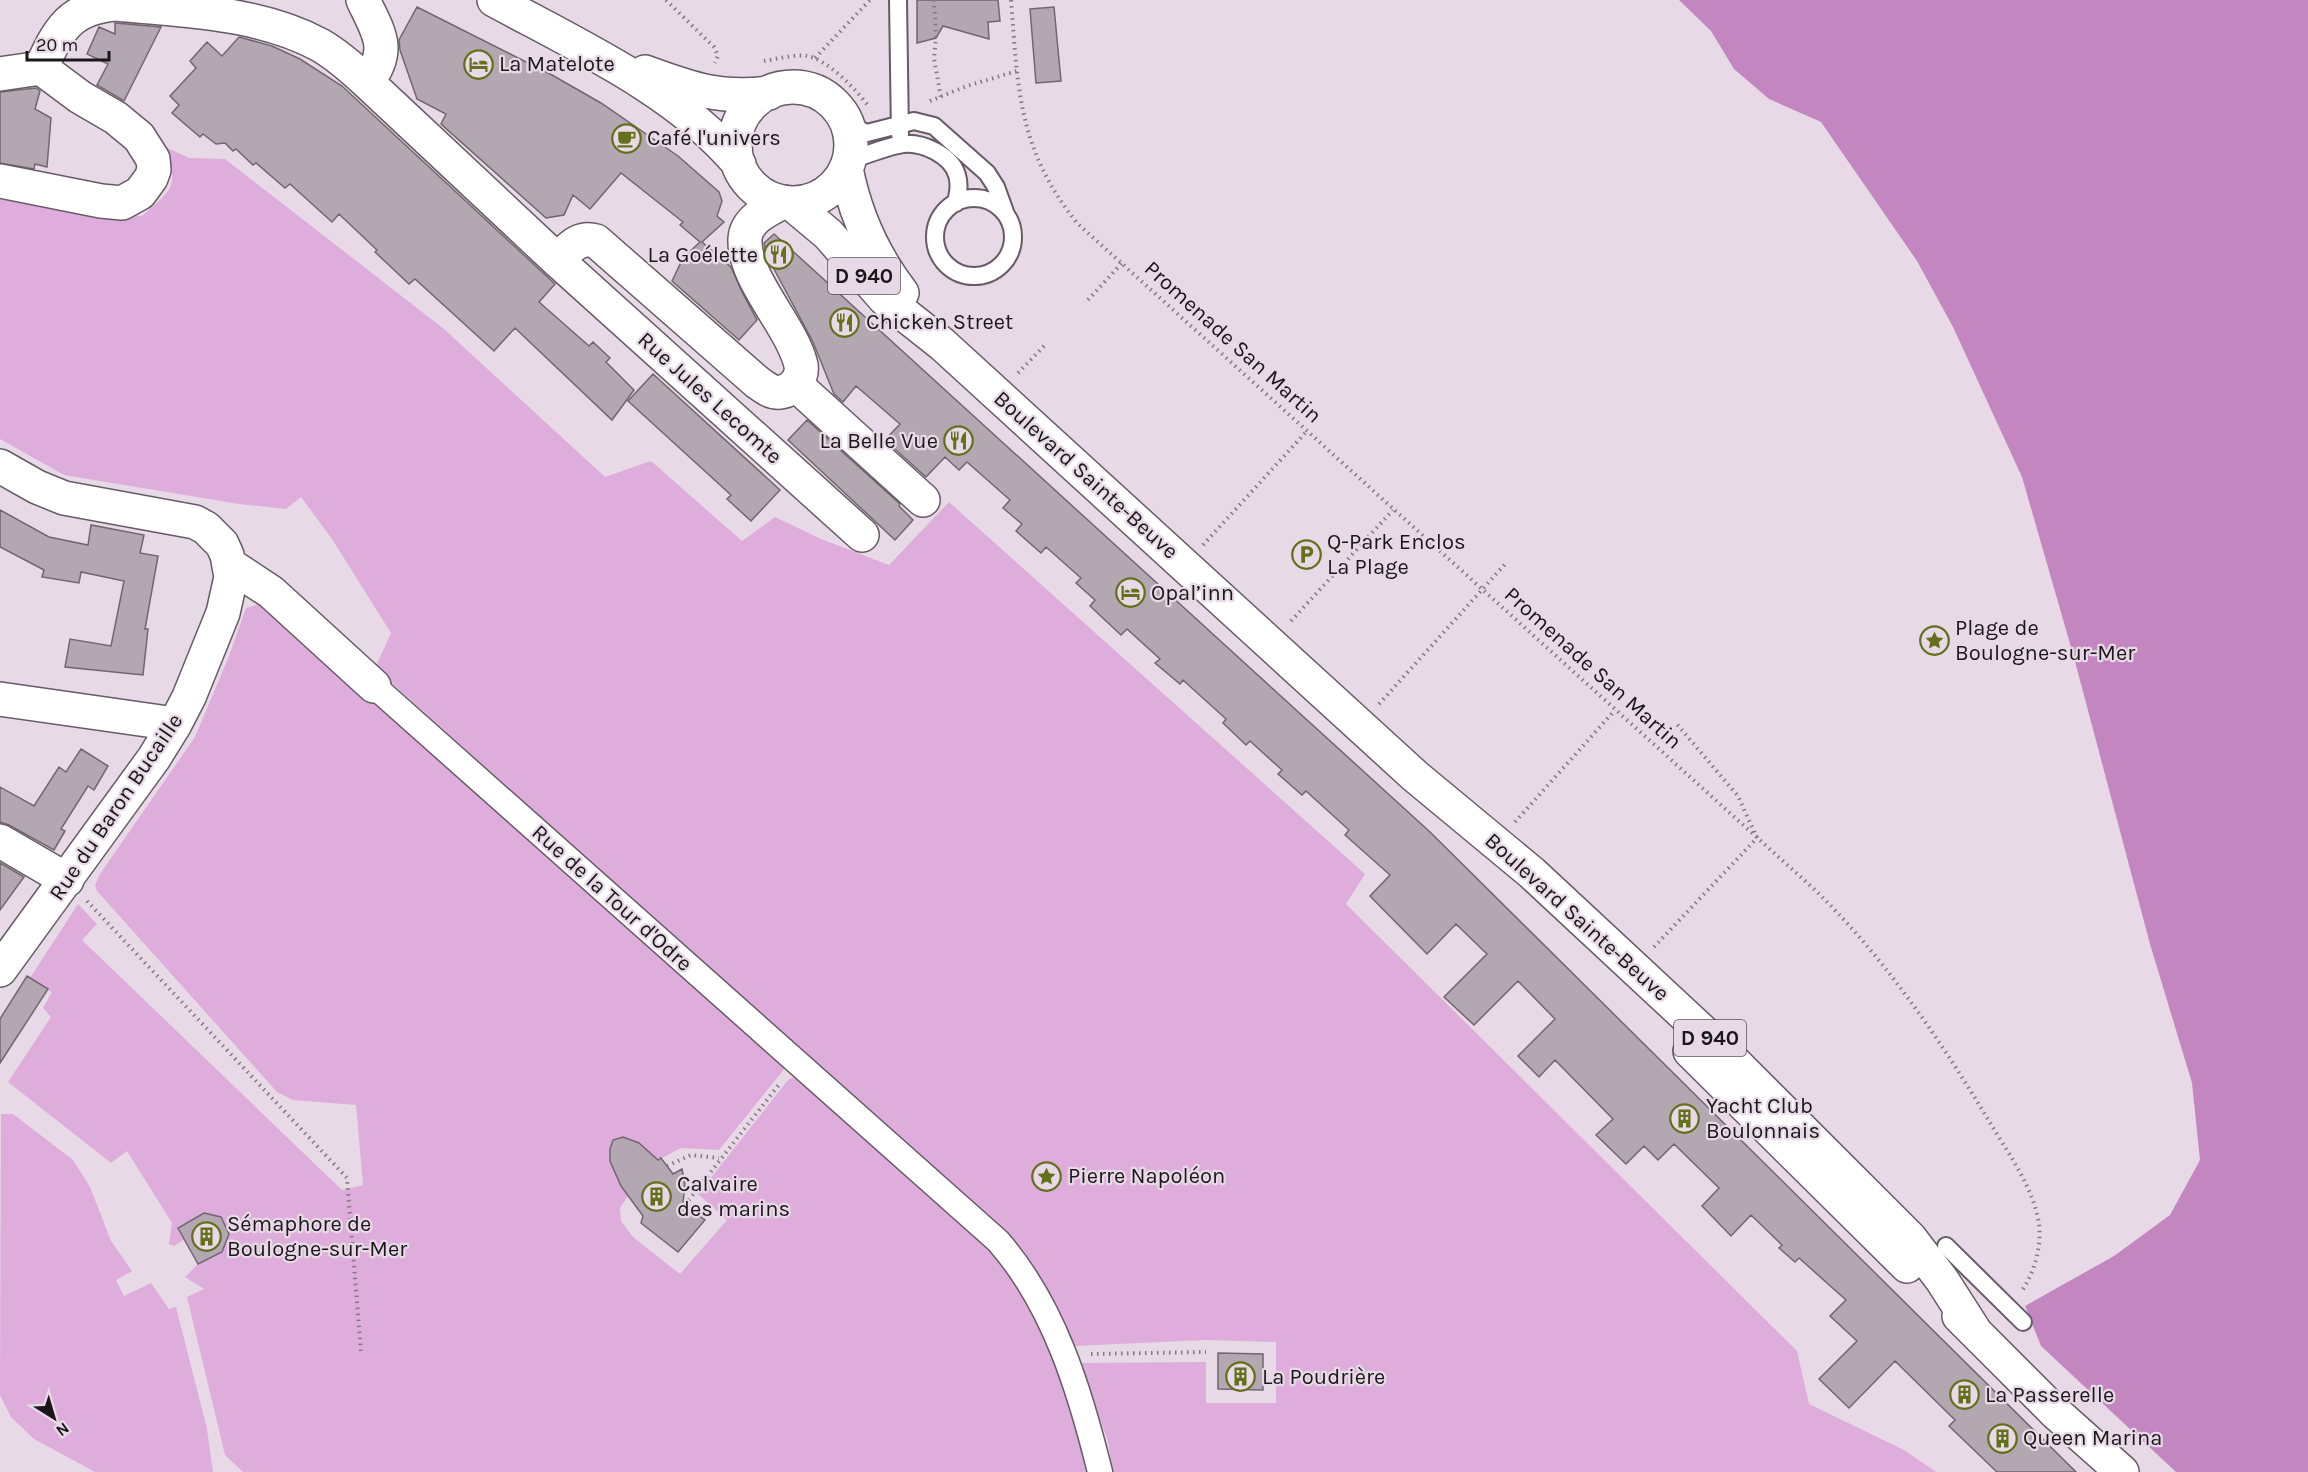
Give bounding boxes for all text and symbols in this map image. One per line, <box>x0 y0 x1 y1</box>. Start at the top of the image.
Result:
scale bar <box>27 24 110 62</box>
text: 20 m <box>36 34 78 56</box>
hotel icon: La Matelote <box>462 48 494 80</box>
place label: La Matelote <box>499 51 615 77</box>
cafe icon: Café l'univers <box>610 122 642 154</box>
place label: Café l'univers <box>647 125 781 151</box>
restaurant icon: La Goélette <box>763 239 795 271</box>
place label: La Goélette <box>648 242 758 268</box>
street label: Promenade San Martin <box>1139 255 1327 429</box>
road number: D 940 <box>828 258 900 294</box>
restaurant icon: Chicken Street <box>829 306 861 338</box>
place label: Chicken Street <box>866 309 1013 335</box>
street label: Rue Jules Lecomte <box>633 326 787 470</box>
street label: Boulevard Sainte-Beuve <box>989 385 1183 565</box>
restaurant icon: La Belle Vue <box>943 425 975 457</box>
place label: La Belle Vue <box>820 428 938 454</box>
place label: Q-Park Enclos La Plage <box>1327 529 1466 580</box>
parking icon: Q-Park Enclos La Plage <box>1290 539 1322 571</box>
hotel icon: Opal’inn <box>1114 577 1146 609</box>
place label: Opal’inn <box>1151 580 1234 606</box>
street label: Promenade San Martin <box>1499 581 1687 755</box>
place label: Plage de Boulogne-sur-Mer <box>1955 615 2135 666</box>
place icon: Plage de Boulogne-sur-Mer <box>1918 625 1950 657</box>
street label: Rue du Baron Bucaille <box>44 709 188 905</box>
street label: Rue de la Tour d'Odre <box>527 819 697 977</box>
street label: Boulevard Sainte-Beuve <box>1480 827 1674 1007</box>
road number: D 940 <box>1674 1020 1746 1056</box>
place label: Yacht Club Boulonnais <box>1706 1093 1820 1144</box>
building icon: Yacht Club Boulonnais <box>1669 1103 1701 1135</box>
place icon: Pierre Napoléon <box>1031 1160 1063 1192</box>
place label: Pierre Napoléon <box>1068 1163 1225 1189</box>
place label: Calvaire des marins <box>677 1171 790 1222</box>
building icon: Calvaire des marins <box>640 1181 672 1213</box>
place label: Sémaphore de Boulogne-sur-Mer <box>227 1211 407 1262</box>
building icon: Sémaphore de Boulogne-sur-Mer <box>190 1221 222 1253</box>
building icon: La Poudrière <box>1225 1361 1257 1393</box>
place label: La Poudrière <box>1262 1364 1385 1390</box>
building icon: La Passerelle <box>1948 1379 1980 1411</box>
place label: La Passerelle <box>1985 1382 2114 1408</box>
north arrow <box>24 1388 84 1448</box>
text: N <box>52 1419 73 1441</box>
building icon: Queen Marina <box>1986 1422 2018 1454</box>
place label: Queen Marina <box>2023 1425 2162 1451</box>

